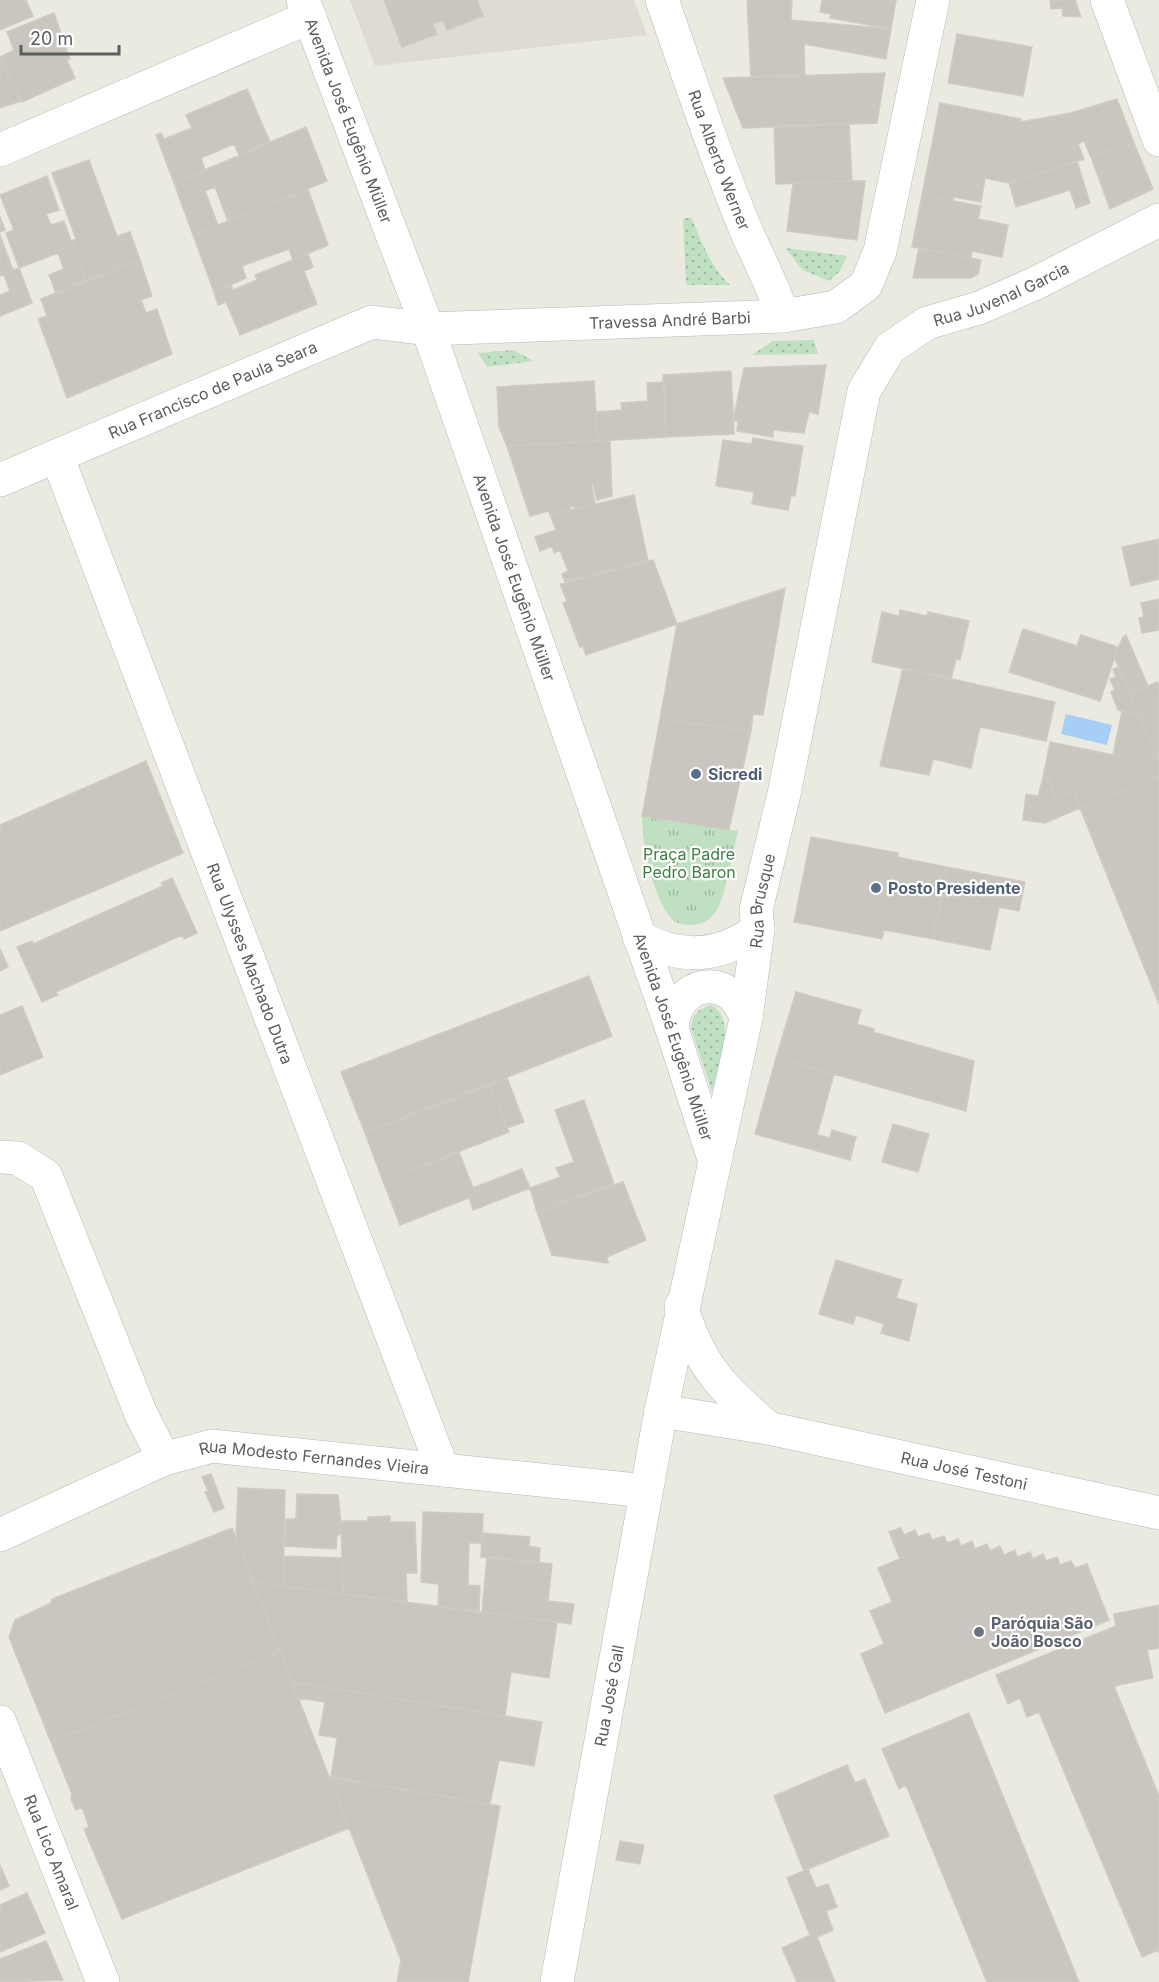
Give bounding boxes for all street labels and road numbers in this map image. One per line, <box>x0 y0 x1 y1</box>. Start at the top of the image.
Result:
street label: Avenida José Eugênio Müller <box>301 15 397 226</box>
street label: Rua Alberto Werner <box>684 87 755 233</box>
street label: Rua Juvenal Garcia <box>931 258 1072 331</box>
street label: Travessa André Barbi <box>589 307 751 333</box>
street label: Rua Francisco de Paula Seara <box>105 337 320 443</box>
street label: Avenida José Eugênio Müller <box>469 471 560 684</box>
street label: Rua Brusque <box>745 852 779 950</box>
street label: Rua Ulysses Machado Dutra <box>203 860 298 1067</box>
street label: Avenida José Eugênio Müller <box>629 930 717 1143</box>
street label: Rua Modesto Fernandes Vieira <box>197 1436 430 1478</box>
street label: Rua José Testoni <box>899 1447 1029 1494</box>
street label: Rua José Gall <box>590 1643 628 1748</box>
street label: Rua Lico Amaral <box>20 1792 83 1913</box>

